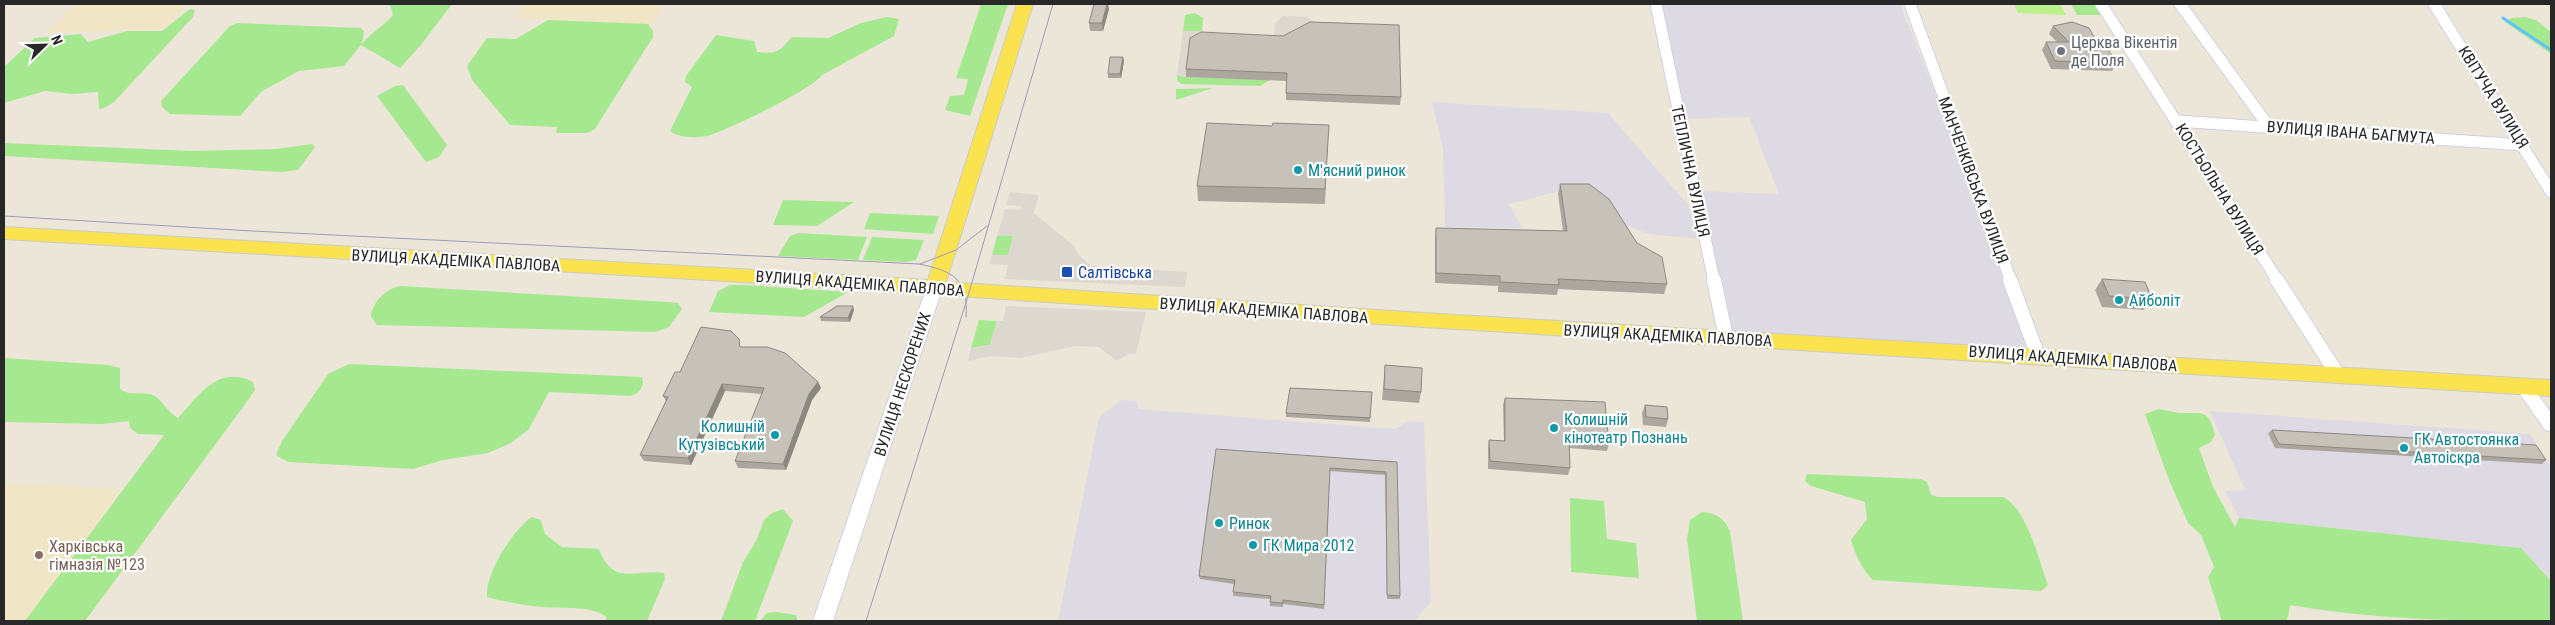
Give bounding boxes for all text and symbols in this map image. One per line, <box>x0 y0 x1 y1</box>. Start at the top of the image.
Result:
north arrow <box>20 20 70 70</box>
text: N <box>48 33 66 47</box>
place label: Церква Вікентія де Поля <box>2071 33 2178 70</box>
street label: КВІТУЧА ВУЛИЦЯ <box>2454 43 2533 152</box>
marker: Церква Вікентія де Поля <box>2055 45 2067 57</box>
street label: МАНЧЕНКІВСЬКА ВУЛИЦЯ <box>1934 94 2013 266</box>
street label: ТЕПЛИЧНА ВУЛИЦЯ <box>1667 103 1714 239</box>
street label: ВУЛИЦЯ ІВАНА БАГМУТА <box>2266 117 2436 148</box>
street label: КОСТЬОЛЬНА ВУЛИЦЯ <box>2171 120 2268 259</box>
place label: М'ясний ринок <box>1308 161 1406 180</box>
marker: М'ясний ринок <box>1292 164 1304 176</box>
street label: ВУЛИЦЯ АКАДЕМІКА ПАВЛОВА <box>351 246 561 275</box>
place label: Салтівська <box>1078 263 1152 282</box>
marker: Салтівська <box>1060 265 1074 279</box>
street label: ВУЛИЦЯ АКАДЕМІКА ПАВЛОВА <box>755 267 965 300</box>
place label: Айболіт <box>2129 291 2181 310</box>
street label: ВУЛИЦЯ АКАДЕМІКА ПАВЛОВА <box>1159 294 1369 327</box>
marker: Айболіт <box>2113 294 2125 306</box>
street label: ВУЛИЦЯ НЕСКОРЕНИХ <box>870 309 935 459</box>
street label: ВУЛИЦЯ АКАДЕМІКА ПАВЛОВА <box>1563 321 1773 350</box>
street label: ВУЛИЦЯ АКАДЕМІКА ПАВЛОВА <box>1968 342 2178 375</box>
place label: Колишній кінотеатр Познань <box>1564 410 1688 447</box>
place label: Колишній Кутузівський <box>678 417 765 454</box>
marker: Колишній кінотеатр Познань <box>1548 422 1560 434</box>
marker: Колишній Кутузівський <box>769 429 781 441</box>
place label: ГК Автостоянка Автоіскра <box>2414 430 2519 467</box>
marker: ГК Автостоянка Автоіскра <box>2398 442 2410 454</box>
place label: Ринок <box>1229 514 1270 533</box>
marker: Ринок <box>1213 517 1225 529</box>
place label: ГК Мира 2012 <box>1263 536 1355 555</box>
place label: Харківська гімназія №123 <box>49 537 145 574</box>
marker: ГК Мира 2012 <box>1247 539 1259 551</box>
marker: Харківська гімназія №123 <box>33 549 45 561</box>

